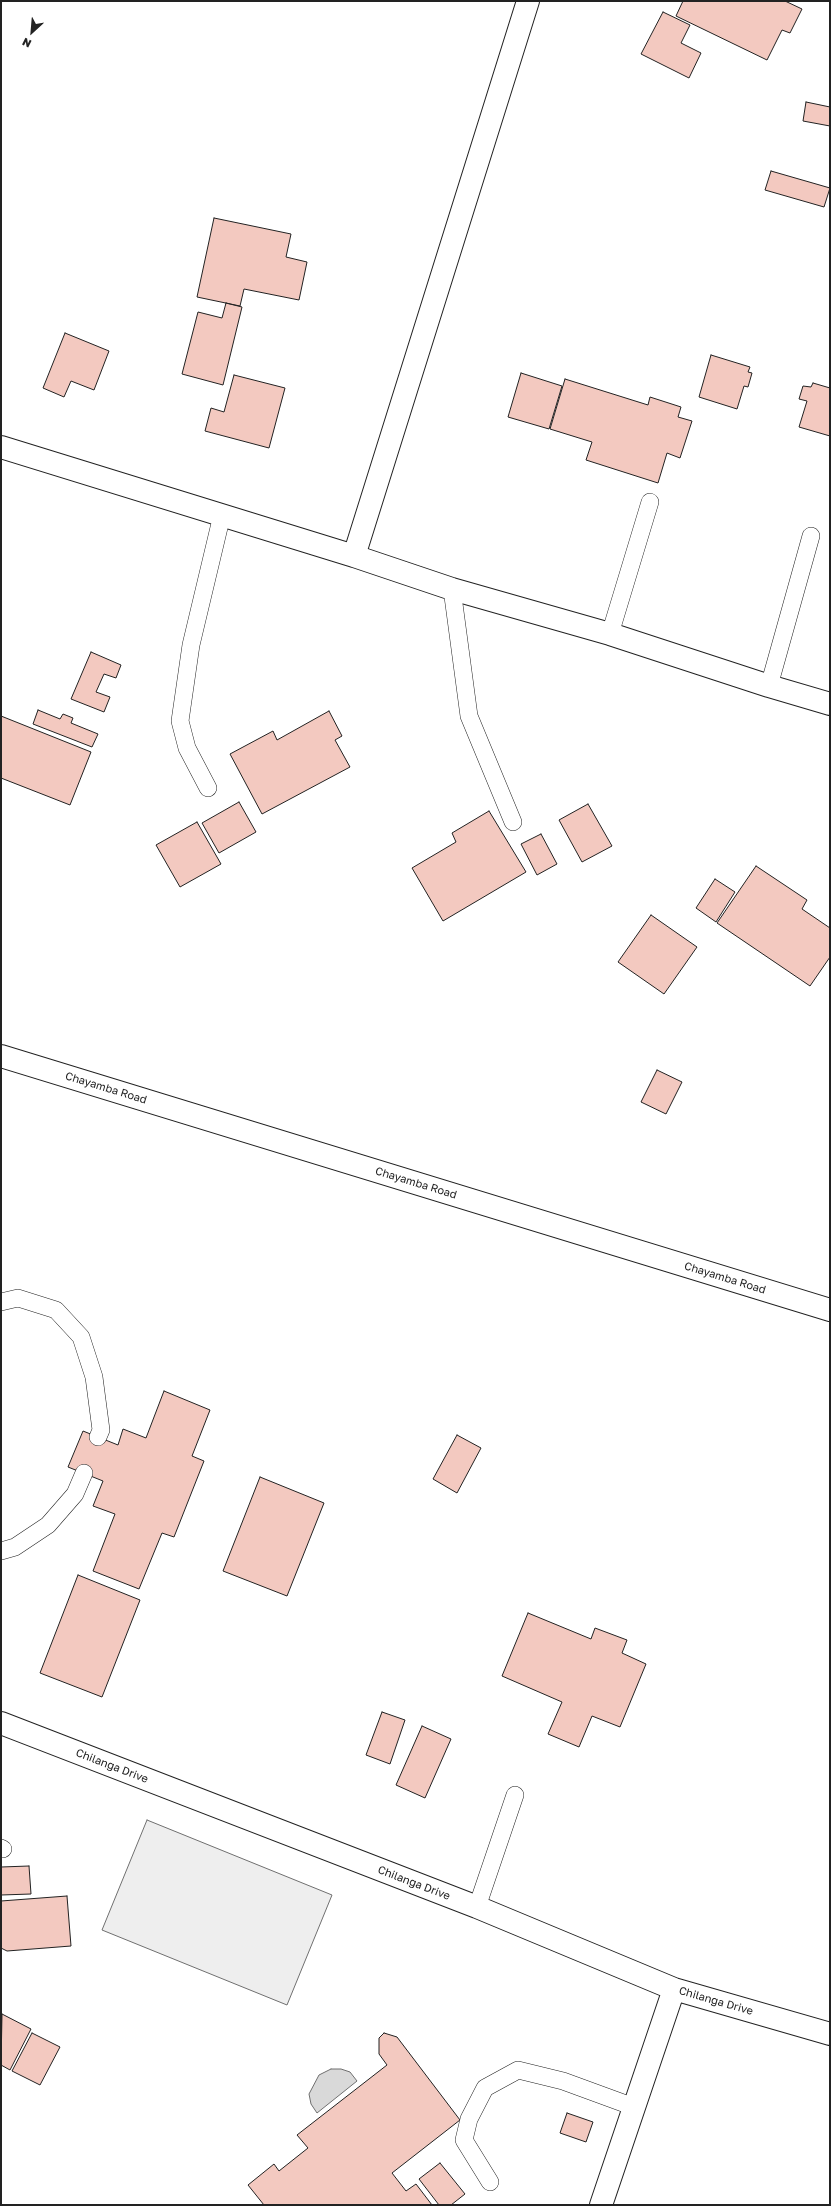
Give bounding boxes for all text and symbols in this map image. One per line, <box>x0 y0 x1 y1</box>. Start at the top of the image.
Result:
north arrow <box>12 12 52 52</box>
text: N <box>20 36 33 51</box>
street label: Chayamba Road <box>64 1069 148 1107</box>
street label: Chayamba Road <box>374 1164 458 1202</box>
street label: Chayamba Road <box>683 1259 767 1297</box>
street label: Chilanga Drive <box>74 1746 150 1786</box>
street label: Chilanga Drive <box>376 1863 452 1903</box>
street label: Chilanga Drive <box>677 1984 755 2018</box>

